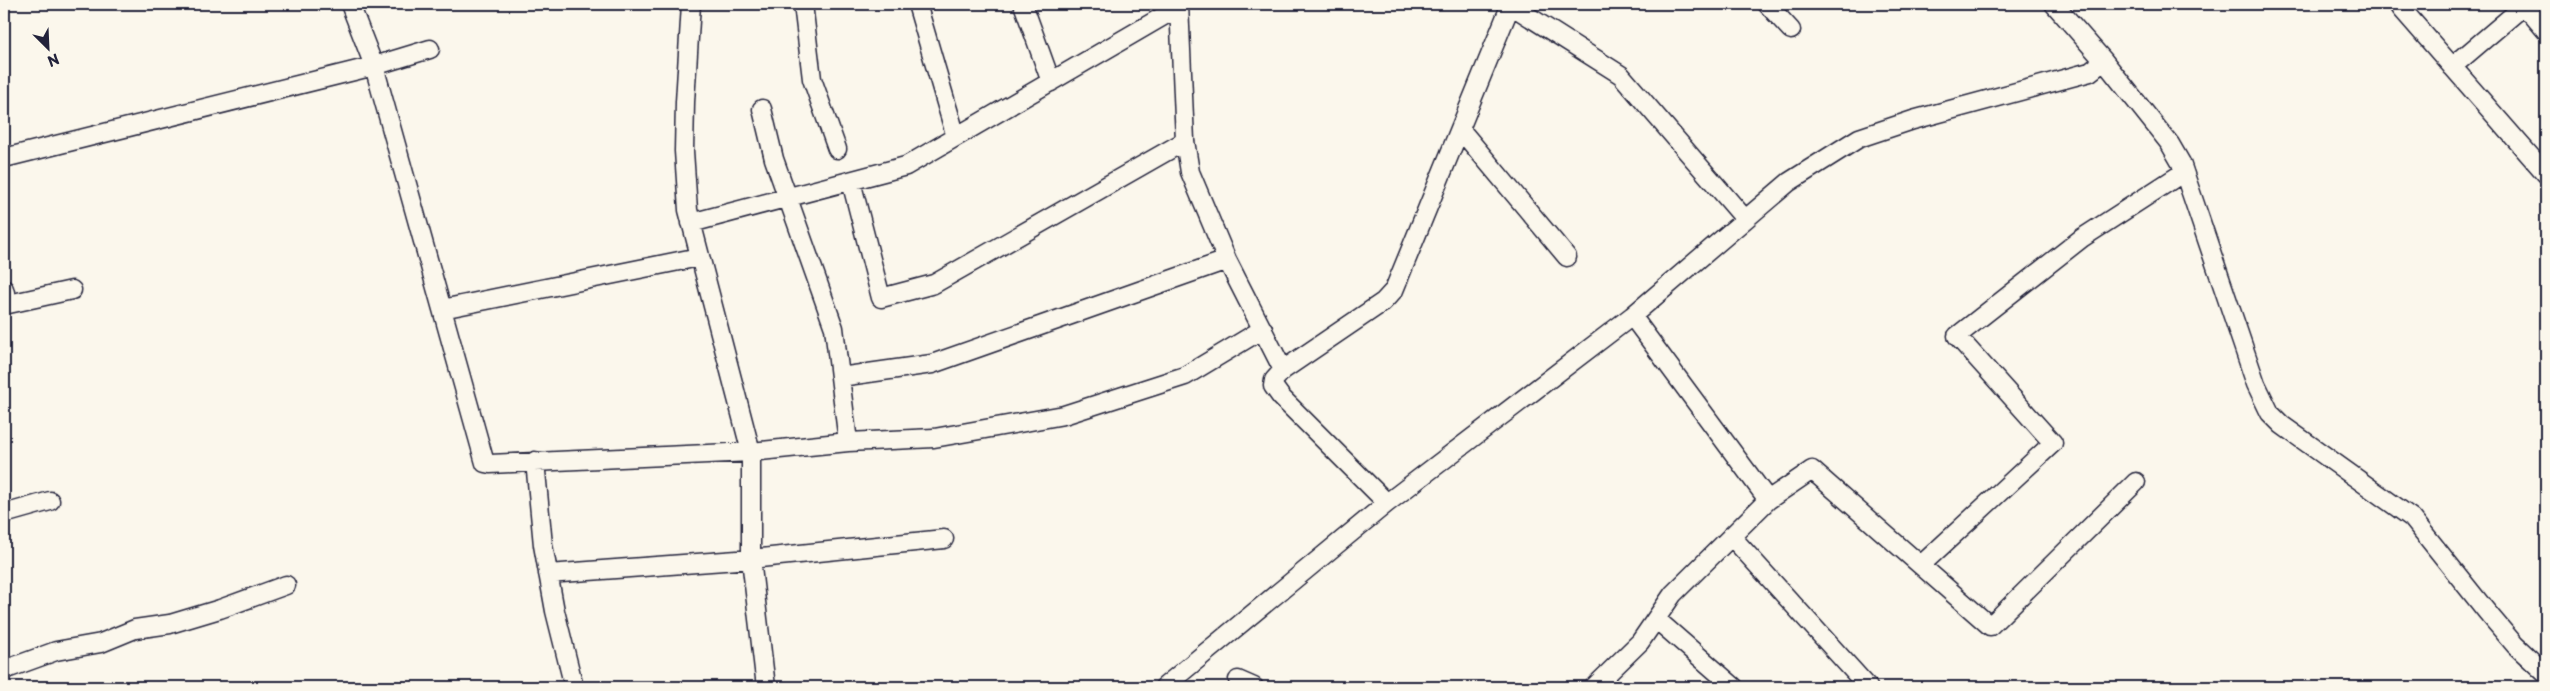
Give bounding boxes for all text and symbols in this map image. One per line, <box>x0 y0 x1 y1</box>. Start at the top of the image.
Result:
north arrow <box>22 22 72 72</box>
text: N <box>44 48 63 72</box>

